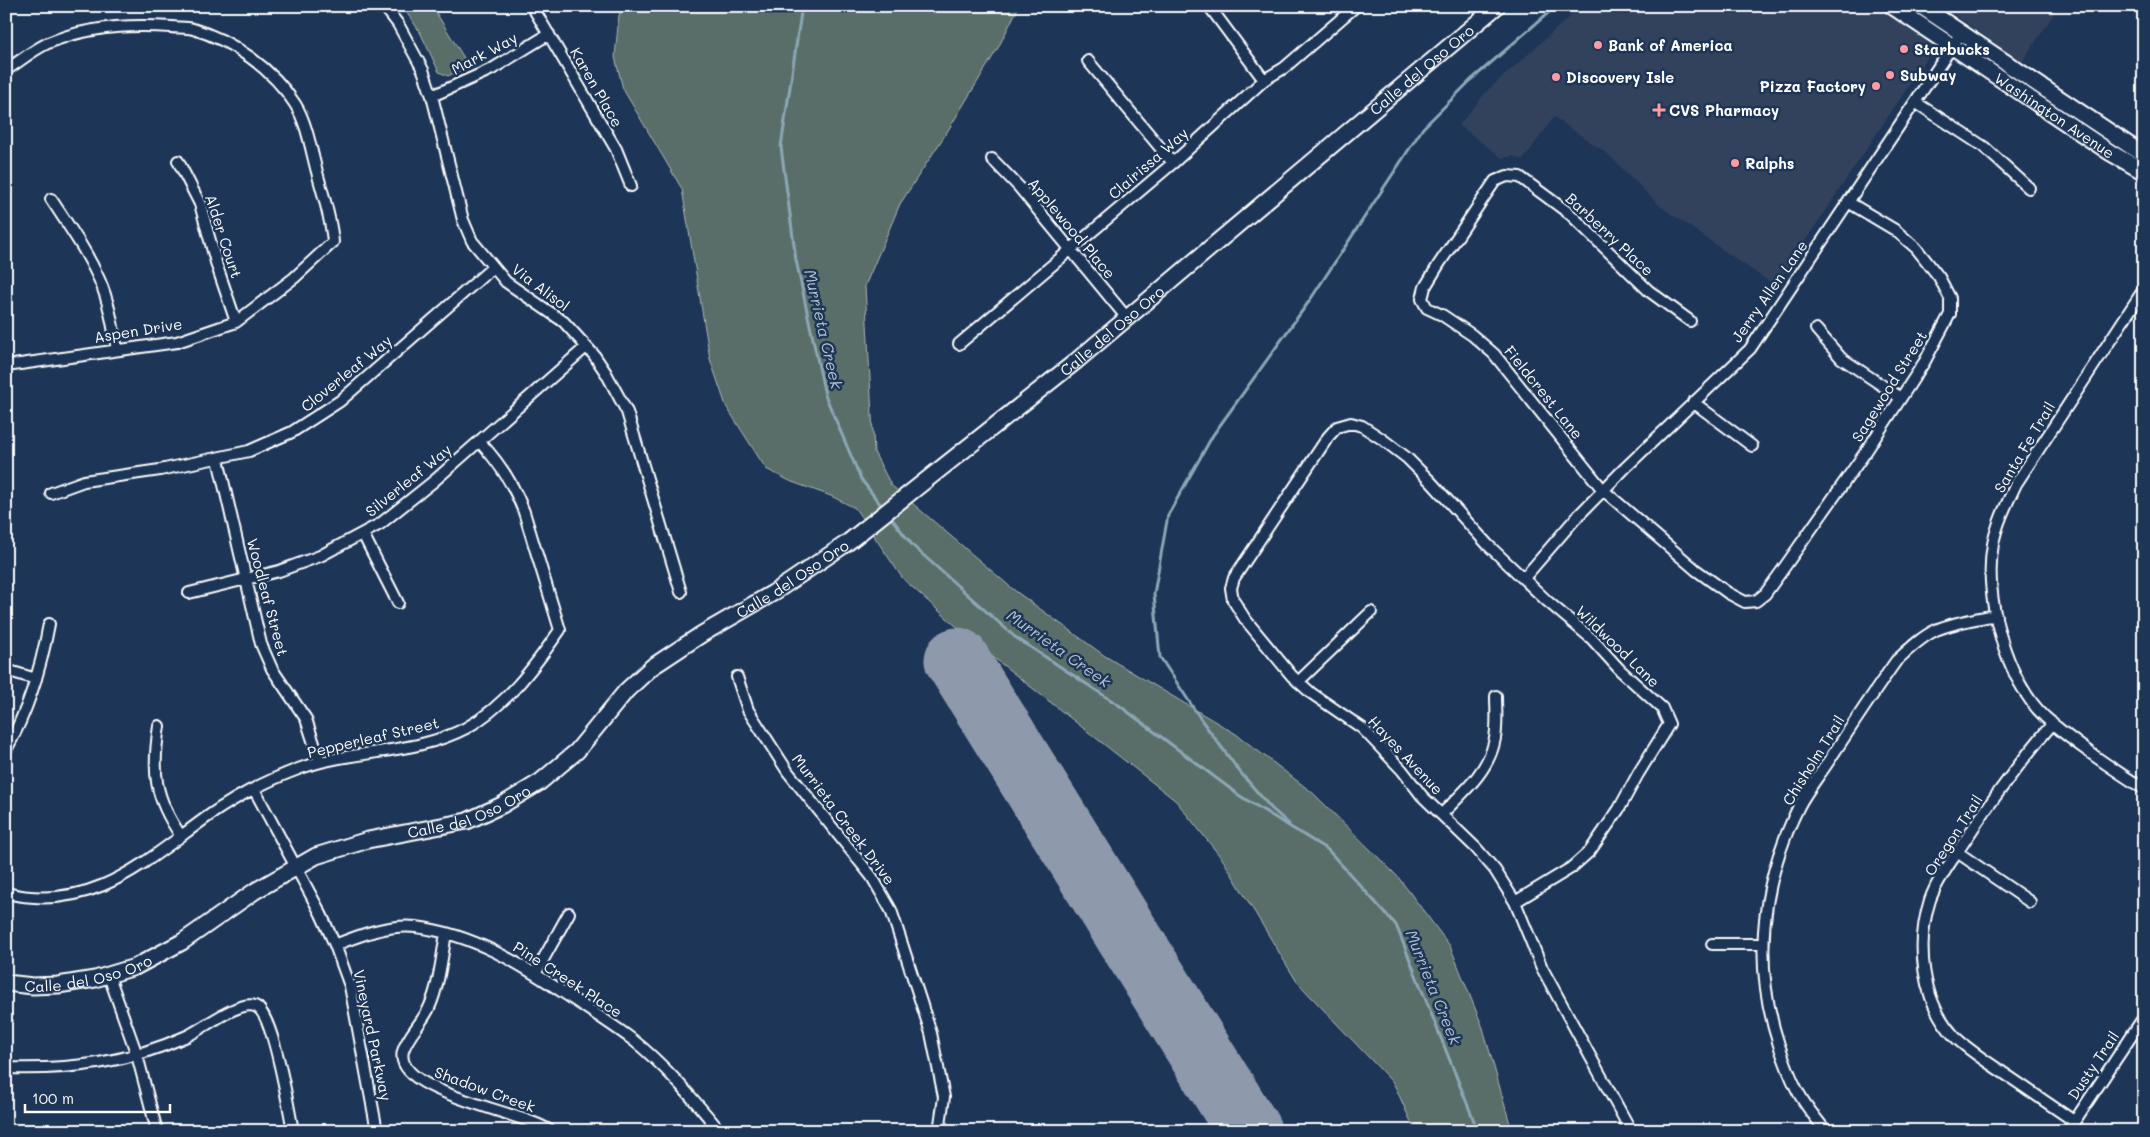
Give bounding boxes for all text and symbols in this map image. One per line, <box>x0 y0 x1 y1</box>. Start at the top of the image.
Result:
street label: Calle del Oso Oro <box>1365 20 1478 119</box>
street label: Mark Way <box>448 27 521 79</box>
place label: Bank of America <box>1608 35 1733 55</box>
marker: Bank of America <box>1592 39 1604 51</box>
place label: Starbucks <box>1914 39 1990 59</box>
marker: Starbucks <box>1898 43 1910 55</box>
street label: Karen Place <box>566 44 628 130</box>
place label: Subway <box>1900 65 1956 85</box>
place label: Discovery Isle <box>1566 67 1674 87</box>
street label: Washington Avenue <box>1991 68 2119 163</box>
marker: Subway <box>1884 69 1896 81</box>
marker: Discovery Isle <box>1550 71 1562 83</box>
place label: Pizza Factory <box>1760 76 1866 96</box>
marker: Pizza Factory <box>1870 80 1882 92</box>
place label: CVS Pharmacy <box>1669 100 1779 120</box>
marker: CVS Pharmacy <box>1653 104 1665 116</box>
street label: Clairissa Way <box>1104 123 1192 203</box>
place label: Ralphs <box>1745 153 1794 173</box>
marker: Ralphs <box>1729 157 1741 169</box>
street label: Applewood Place <box>1024 173 1120 283</box>
street label: Barberry Place <box>1562 188 1658 280</box>
street label: Alder Court <box>201 191 247 281</box>
street label: Jerry Allen Lane <box>1726 236 1812 346</box>
street label: Via Alisol <box>508 259 574 315</box>
water label: Murrieta Creek <box>800 267 848 391</box>
street label: Calle del Oso Oro <box>1056 281 1168 380</box>
street label: Aspen Drive <box>92 313 184 347</box>
street label: Sagewood Street <box>1847 327 1931 445</box>
street label: Cloverleaf Way <box>296 330 396 416</box>
street label: Fieldcrest Lane <box>1500 341 1588 443</box>
street label: Santa Fe Trail <box>1989 398 2059 496</box>
street label: Silverleaf Way <box>361 439 455 521</box>
street label: Calle del Oso Oro <box>732 535 852 622</box>
street label: Woodleaf Street <box>243 536 293 658</box>
street label: Wildwood Lane <box>1572 601 1664 691</box>
water label: Murrieta Creek <box>1003 604 1116 692</box>
street label: Hayes Avenue <box>1364 711 1448 799</box>
street label: Chisholm Trail <box>1777 711 1849 809</box>
street label: Pepperleaf Street <box>305 712 441 762</box>
street label: Murrieta Creek Drive <box>788 749 900 889</box>
street label: Calle del Oso Oro <box>406 780 534 842</box>
street label: Oregon Trail <box>1919 791 1987 879</box>
water label: Murrieta Creek <box>1401 926 1467 1048</box>
street label: Pine Creek Place <box>510 936 626 1022</box>
street label: Calle del Oso Oro <box>24 950 155 996</box>
street label: Vineyard Parkway <box>349 968 397 1103</box>
street label: Dusty Trail <box>2063 1027 2123 1103</box>
street label: Shadow Creek <box>432 1061 538 1117</box>
scale bar <box>25 1082 170 1114</box>
text: 100 m <box>32 1088 74 1108</box>

